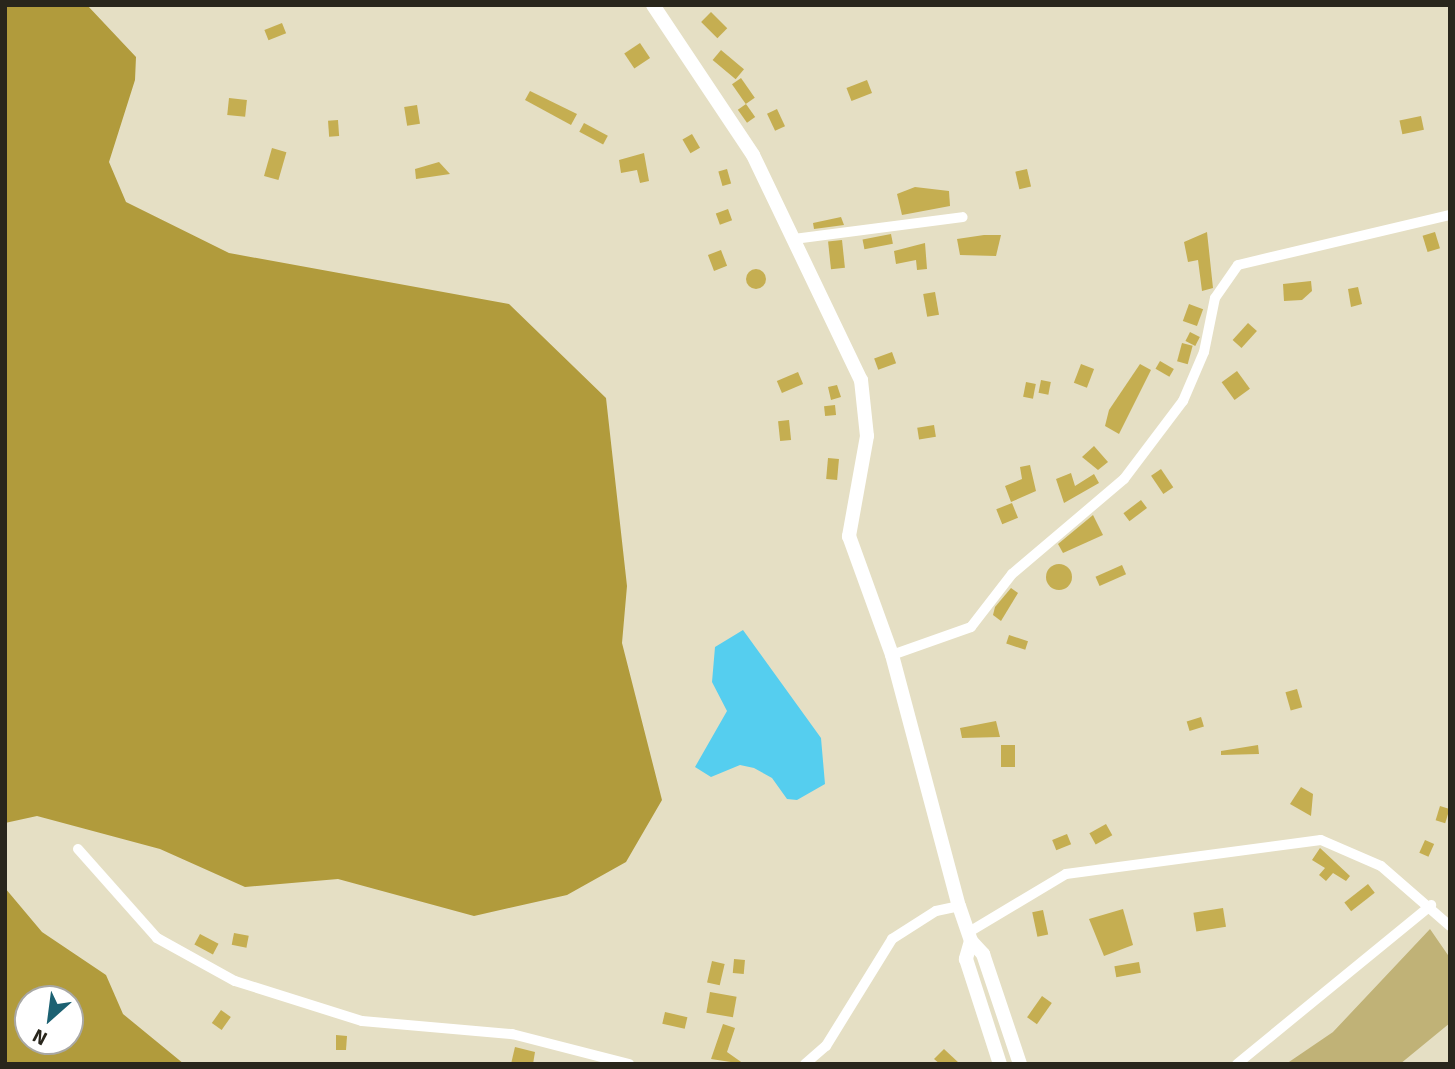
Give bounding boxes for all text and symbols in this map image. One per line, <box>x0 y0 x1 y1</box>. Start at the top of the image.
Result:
north arrow <box>14 985 84 1055</box>
text: N <box>29 1023 52 1050</box>

